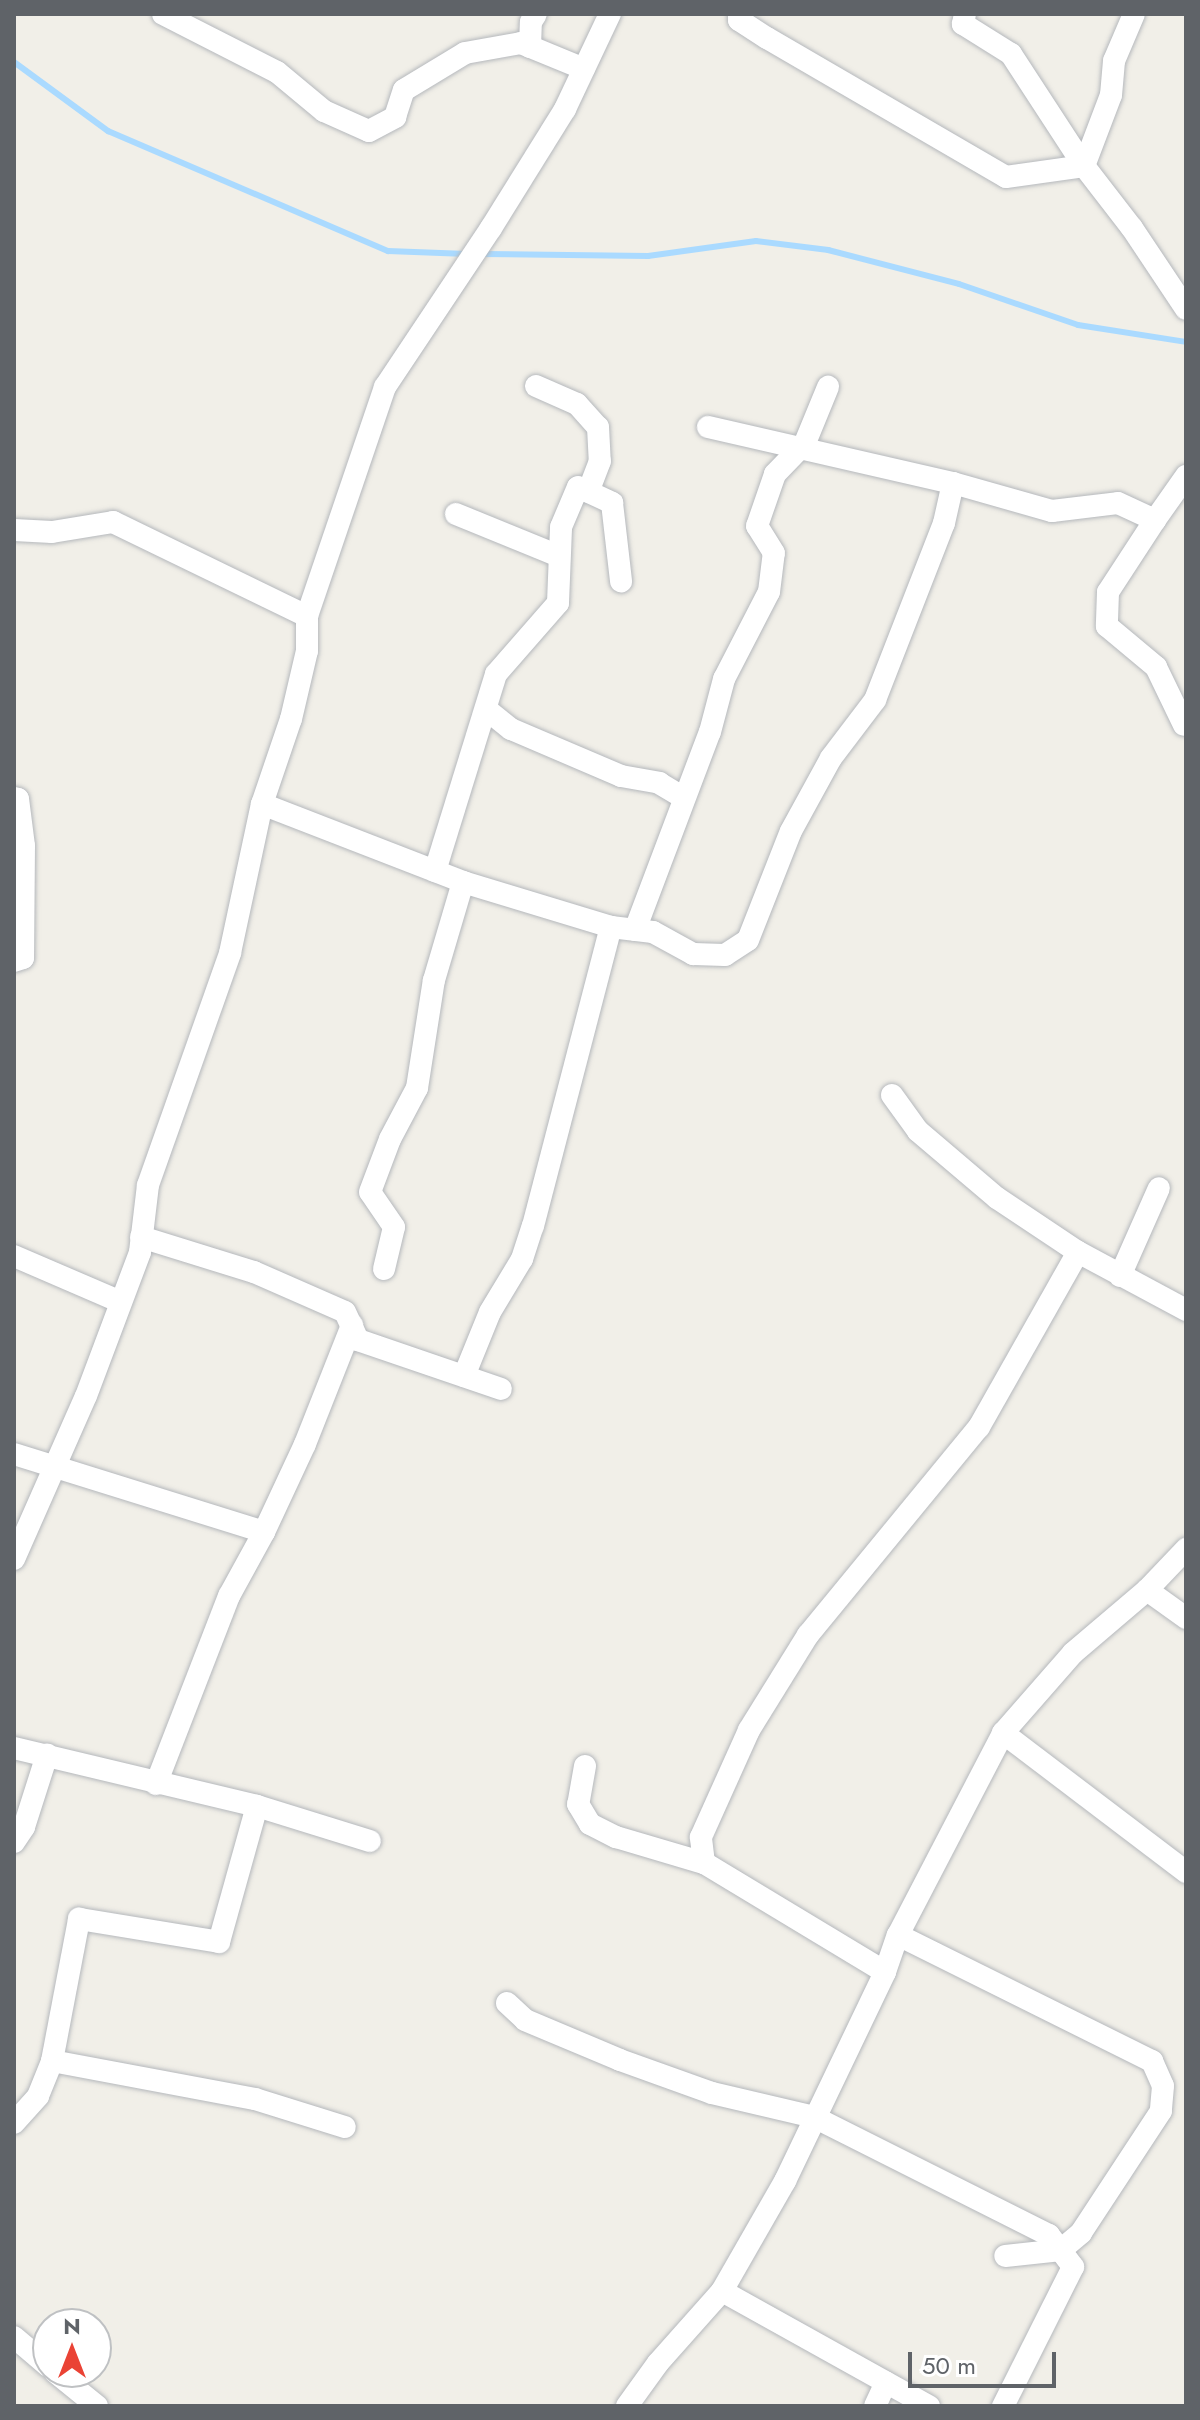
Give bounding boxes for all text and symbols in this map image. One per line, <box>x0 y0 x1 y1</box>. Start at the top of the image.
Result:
north arrow <box>32 2308 112 2388</box>
text: N <box>63 2310 81 2342</box>
scale bar <box>912 2336 1060 2386</box>
text: 50 m <box>922 2348 976 2383</box>

